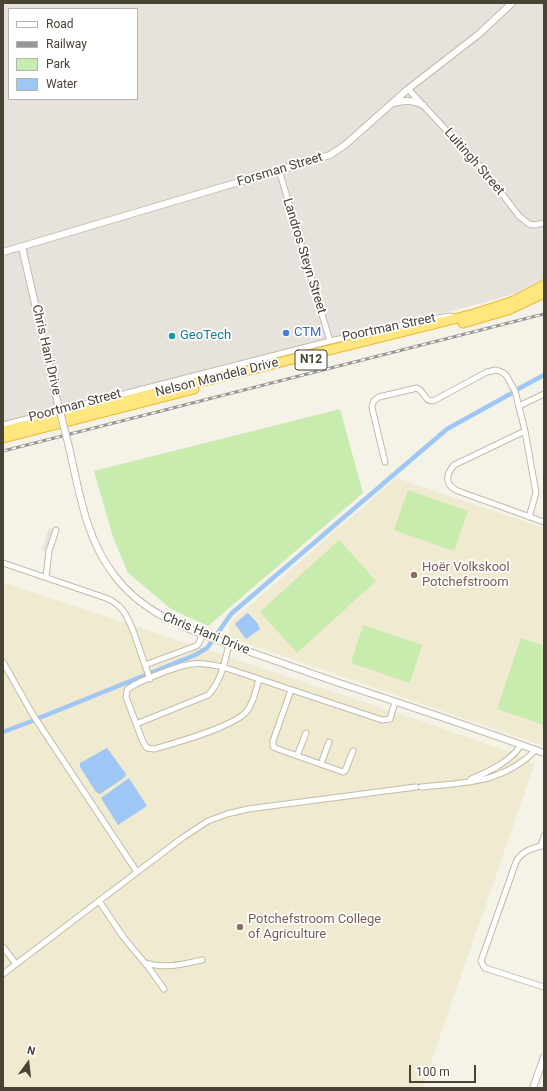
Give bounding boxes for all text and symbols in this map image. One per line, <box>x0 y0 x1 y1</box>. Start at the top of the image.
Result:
legend <box>8 8 138 100</box>
text: Road <box>46 17 74 31</box>
text: Railway <box>46 37 87 51</box>
text: Park <box>46 57 70 71</box>
text: Water <box>46 77 77 91</box>
street label: Luitingh Street <box>441 125 507 199</box>
street label: Forsman Street <box>235 150 325 190</box>
street label: Landros Steyn Street <box>279 196 329 316</box>
street label: Chris Hani Drive <box>28 303 64 397</box>
street label: Poortman Street <box>341 310 437 346</box>
place label: CTM <box>294 325 321 341</box>
place label: GeoTech <box>180 328 231 344</box>
marker: CTM <box>281 328 291 338</box>
marker: GeoTech <box>167 331 177 341</box>
road number: N12 <box>295 350 327 370</box>
street label: Nelson Mandela Drive <box>154 355 280 401</box>
street label: Poortman Street <box>27 386 123 426</box>
place label: Hoër Volkskool Potchefstroom <box>422 560 510 591</box>
marker: Hoër Volkskool Potchefstroom <box>409 570 419 580</box>
street label: Chris Hani Drive <box>160 609 252 659</box>
place label: Potchefstroom College of Agriculture <box>248 912 381 943</box>
marker: Potchefstroom College of Agriculture <box>235 922 245 932</box>
north arrow <box>8 1043 48 1083</box>
text: N <box>26 1044 37 1058</box>
scale bar <box>411 1057 478 1083</box>
text: 100 m <box>416 1065 450 1079</box>

